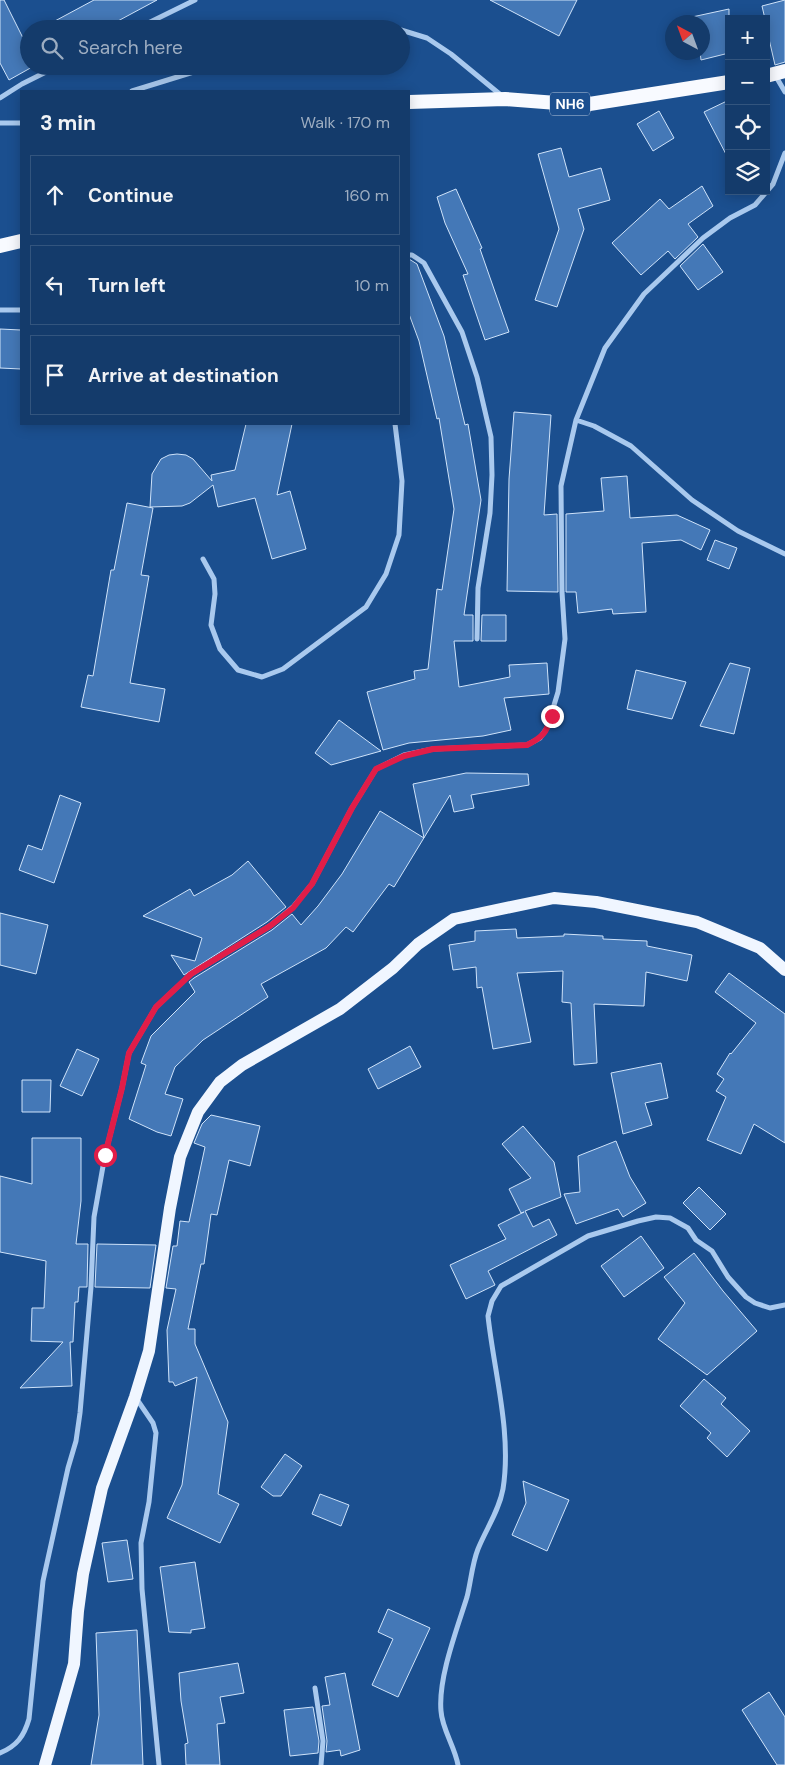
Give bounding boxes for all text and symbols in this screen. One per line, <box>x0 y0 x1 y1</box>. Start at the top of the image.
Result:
north arrow <box>665 15 710 60</box>
map controls <box>725 15 770 195</box>
button: + <box>725 15 770 60</box>
search box <box>20 20 410 75</box>
icon: search <box>38 34 66 62</box>
text: Search here <box>78 35 183 60</box>
button: − <box>725 60 770 105</box>
road number: NH6 <box>550 92 590 116</box>
button: locate <box>725 105 770 150</box>
text: 3 min <box>40 109 96 137</box>
text: Walk · 170 m <box>301 112 390 133</box>
button: layers <box>725 150 770 195</box>
icon: ahead <box>41 181 69 209</box>
text: Continue <box>88 183 174 208</box>
text: 160 m <box>345 185 389 206</box>
icon: left <box>41 271 69 299</box>
text: Turn left <box>88 273 166 298</box>
text: 10 m <box>355 275 389 296</box>
icon: arrive <box>41 361 69 389</box>
text: Arrive at destination <box>88 363 279 388</box>
route end <box>541 705 564 728</box>
route start <box>94 1144 117 1167</box>

